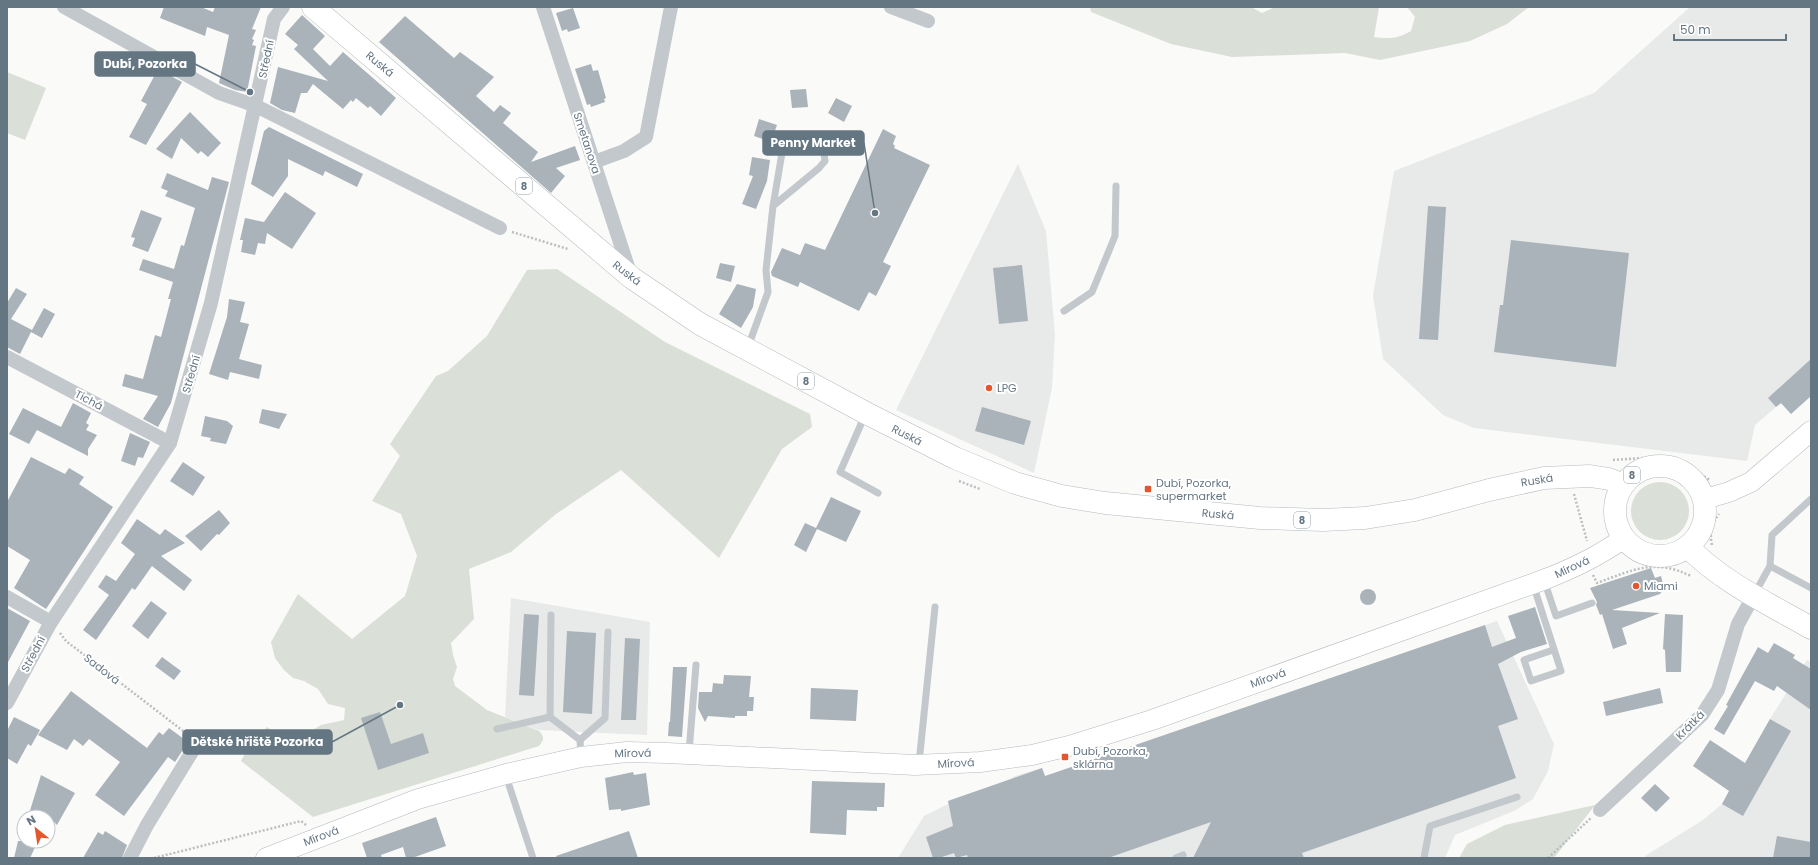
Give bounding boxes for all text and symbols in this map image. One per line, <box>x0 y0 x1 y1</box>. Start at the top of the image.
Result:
scale bar <box>1674 16 1786 42</box>
text: 50 m <box>1680 21 1711 38</box>
street label: Střední <box>254 38 278 80</box>
street label: Ruská <box>362 47 398 81</box>
callout: Dubí, Pozorka <box>95 52 195 76</box>
text: Dubí, Pozorka <box>103 55 187 72</box>
street label: Smetanova <box>570 110 604 176</box>
callout: Penny Market <box>763 131 864 155</box>
text: Penny Market <box>770 134 856 151</box>
road number: 8 <box>516 178 532 194</box>
street label: Ruská <box>609 257 645 289</box>
street label: Střední <box>178 353 204 395</box>
road number: 8 <box>798 373 814 389</box>
place label: LPG <box>997 380 1017 396</box>
marker: LPG <box>984 383 994 393</box>
street label: Tichá <box>72 386 106 414</box>
street label: Ruská <box>889 420 925 450</box>
road number: 8 <box>1624 467 1640 483</box>
street label: Ruská <box>1520 470 1554 490</box>
place label: Dubí, Pozorka, supermarket <box>1156 475 1231 504</box>
marker: Dubí, Pozorka, supermarket <box>1143 484 1153 494</box>
street label: Ruská <box>1201 505 1235 523</box>
road number: 8 <box>1294 512 1310 528</box>
street label: Mírová <box>1552 552 1592 582</box>
place label: Miami <box>1644 578 1678 594</box>
marker: Miami <box>1631 581 1641 591</box>
street label: Střední <box>17 633 49 675</box>
street label: Sadová <box>81 650 123 688</box>
street label: Mírová <box>1248 664 1288 692</box>
street label: Krátká <box>1672 707 1708 743</box>
callout: Dětské hřiště Pozorka <box>183 730 332 754</box>
text: Dětské hřiště Pozorka <box>191 733 323 750</box>
place label: Dubí, Pozorka, sklárna <box>1073 743 1148 772</box>
street label: Mírová <box>614 745 652 761</box>
marker: Dubí, Pozorka, sklárna <box>1060 752 1070 762</box>
street label: Mírová <box>937 754 975 772</box>
north arrow <box>16 809 56 849</box>
text: N <box>23 811 39 829</box>
street label: Mírová <box>301 822 341 850</box>

